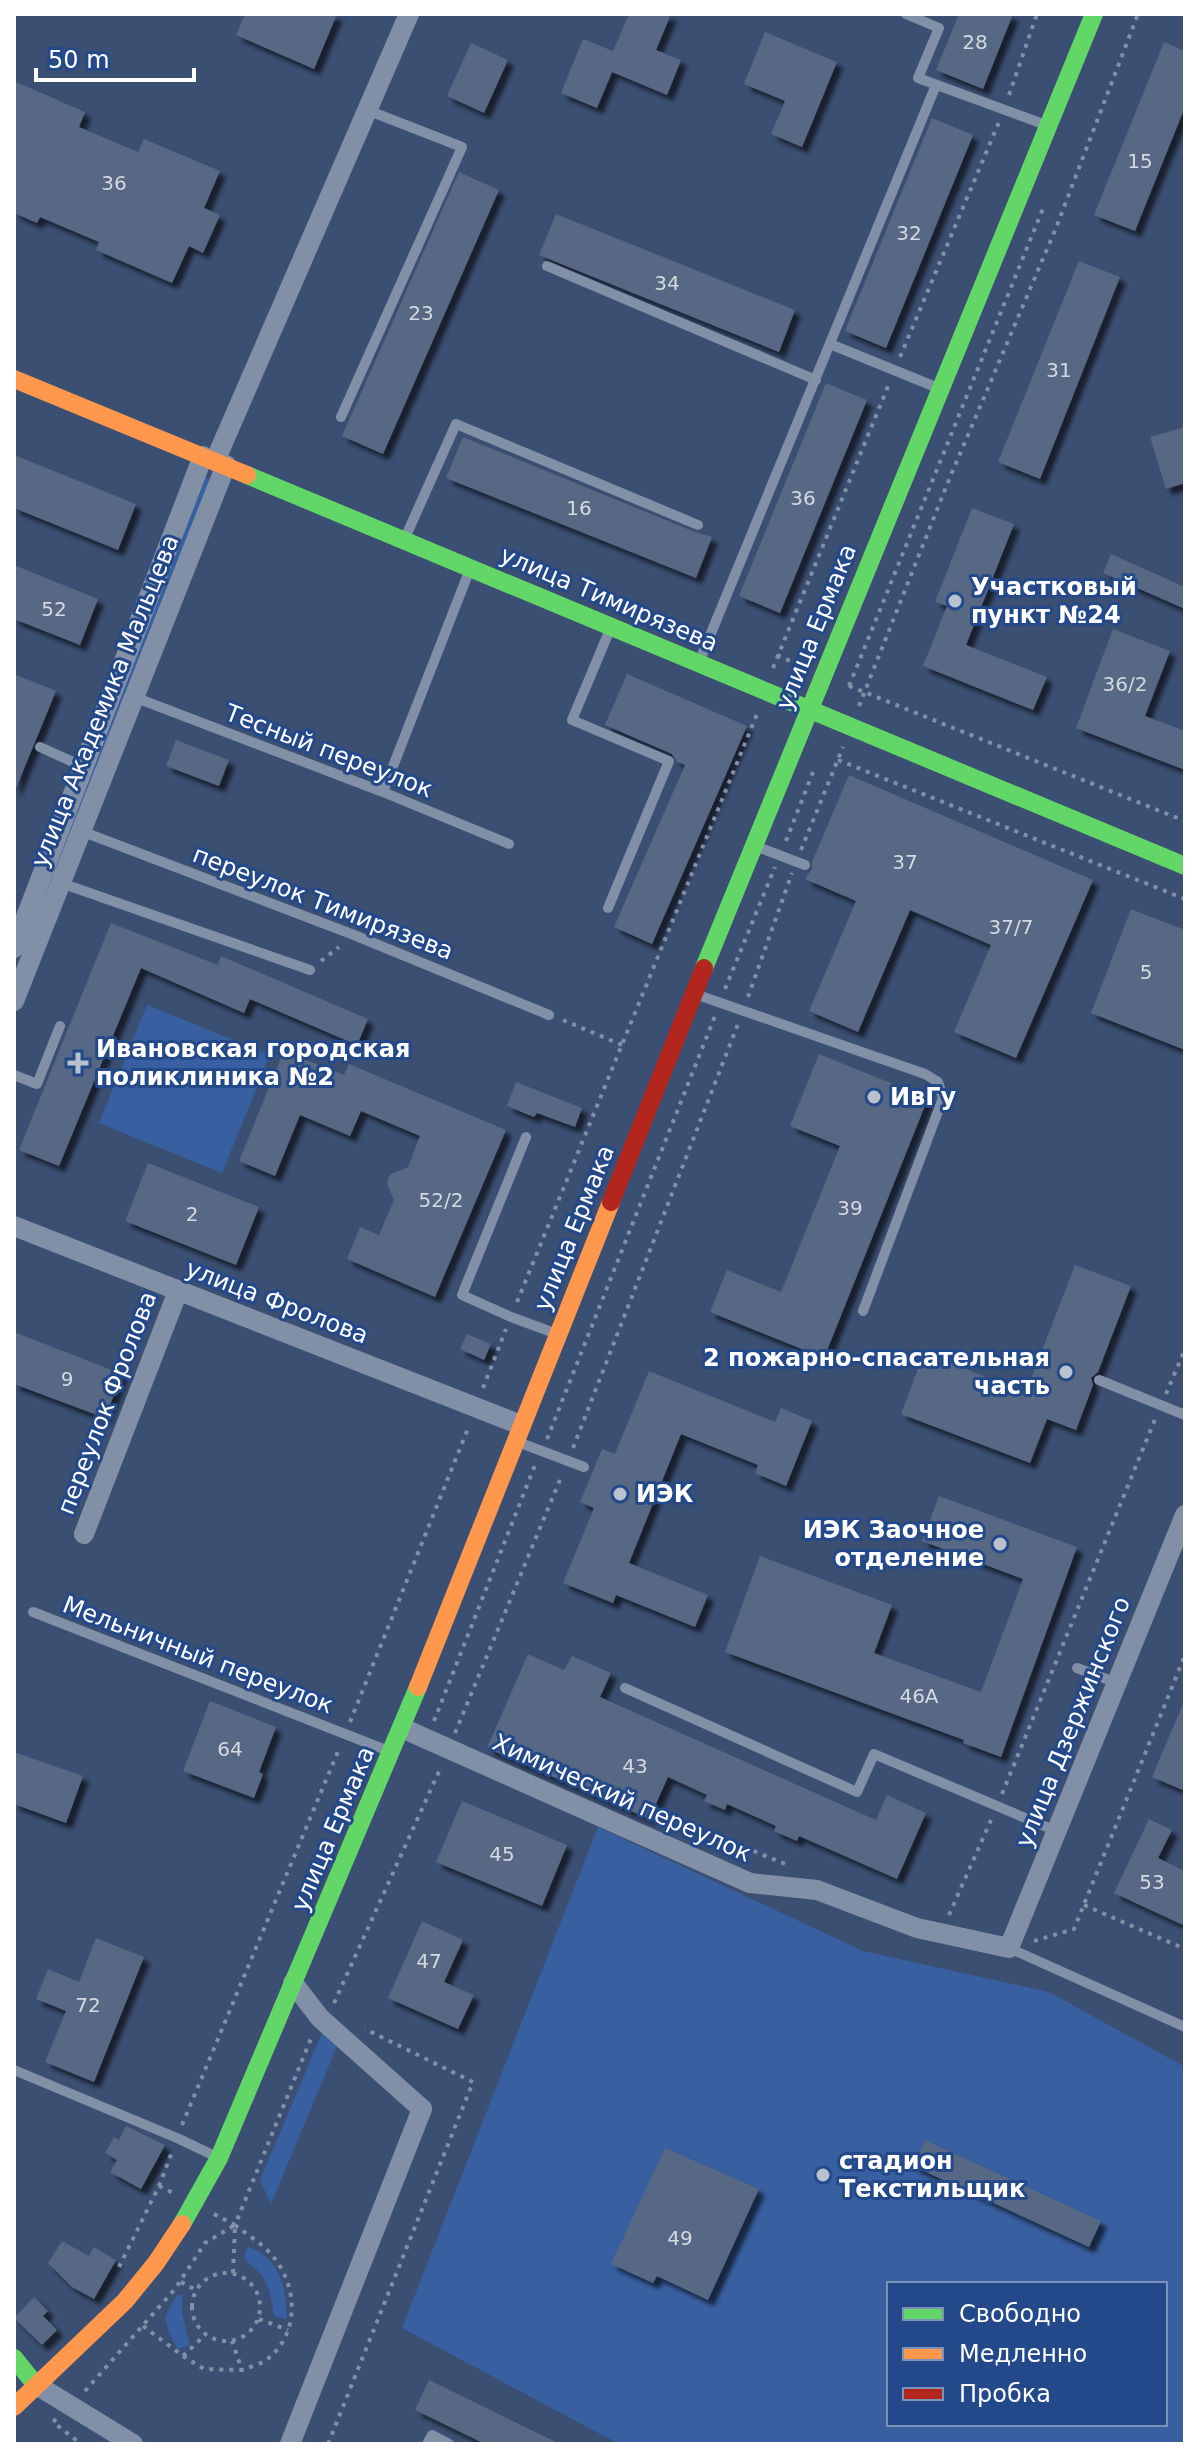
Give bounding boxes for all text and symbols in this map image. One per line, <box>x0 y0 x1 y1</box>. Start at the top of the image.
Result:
house number: 28 <box>962 30 988 54</box>
scale bar <box>36 32 194 82</box>
text: 50 m <box>48 46 110 74</box>
house number: 15 <box>1127 149 1153 173</box>
house number: 36 <box>101 171 127 195</box>
house number: 32 <box>896 221 922 245</box>
house number: 34 <box>654 271 680 295</box>
house number: 23 <box>408 301 434 325</box>
house number: 31 <box>1046 358 1072 382</box>
house number: 36 <box>790 486 816 510</box>
house number: 16 <box>566 496 592 520</box>
street label: улица Академика Мальцева <box>25 531 185 871</box>
street label: улица Тимирязева <box>496 540 722 658</box>
street label: улица Ермака <box>770 540 862 714</box>
place label: Участковый пункт №24 <box>971 573 1137 629</box>
marker: Участковый пункт №24 <box>946 592 964 610</box>
house number: 52 <box>41 597 67 621</box>
house number: 36/2 <box>1103 672 1147 696</box>
street label: Тесный переулок <box>221 698 437 803</box>
street label: переулок Тимирязева <box>189 840 457 966</box>
house number: 37 <box>892 850 918 874</box>
house number: 37/7 <box>989 915 1033 939</box>
house number: 5 <box>1140 960 1152 984</box>
place label: Ивановская городская поликлиника №2 <box>96 1035 410 1091</box>
marker: Ивановская городская поликлиника №2 <box>67 1052 89 1074</box>
place label: ИвГу <box>890 1083 957 1111</box>
marker: ИвГу <box>865 1088 883 1106</box>
street label: улица Ермака <box>528 1141 620 1315</box>
house number: 52/2 <box>419 1188 463 1212</box>
house number: 39 <box>837 1196 863 1220</box>
house number: 2 <box>186 1202 198 1226</box>
street label: улица Фролова <box>182 1254 372 1350</box>
street label: переулок Фролова <box>52 1288 162 1518</box>
place label: 2 пожарно-спасательная часть <box>703 1344 1050 1400</box>
marker: 2 пожарно-спасательная часть <box>1057 1363 1075 1381</box>
house number: 9 <box>61 1367 73 1391</box>
place label: ИЭК <box>636 1480 694 1508</box>
marker: ИЭК <box>611 1485 629 1503</box>
place label: ИЭК Заочное отделение <box>803 1516 984 1572</box>
marker: ИЭК Заочное отделение <box>991 1535 1009 1553</box>
street label: Мельничный переулок <box>59 1590 337 1720</box>
street label: улица Дзержинского <box>1010 1593 1136 1851</box>
house number: 46А <box>899 1684 939 1708</box>
street label: Химический переулок <box>488 1728 756 1868</box>
house number: 64 <box>217 1737 243 1761</box>
street label: улица Ермака <box>286 1742 380 1916</box>
house number: 43 <box>622 1754 648 1778</box>
house number: 45 <box>489 1842 515 1866</box>
house number: 53 <box>1139 1870 1165 1894</box>
house number: 47 <box>416 1949 442 1973</box>
house number: 72 <box>75 1993 101 2017</box>
place label: стадион Текстильщик <box>839 2147 1025 2203</box>
marker: стадион Текстильщик <box>814 2166 832 2184</box>
house number: 49 <box>667 2226 693 2250</box>
legend <box>887 2282 1167 2426</box>
text: Свободно <box>959 2300 1081 2328</box>
text: Медленно <box>959 2340 1087 2368</box>
text: Пробка <box>959 2380 1051 2408</box>

